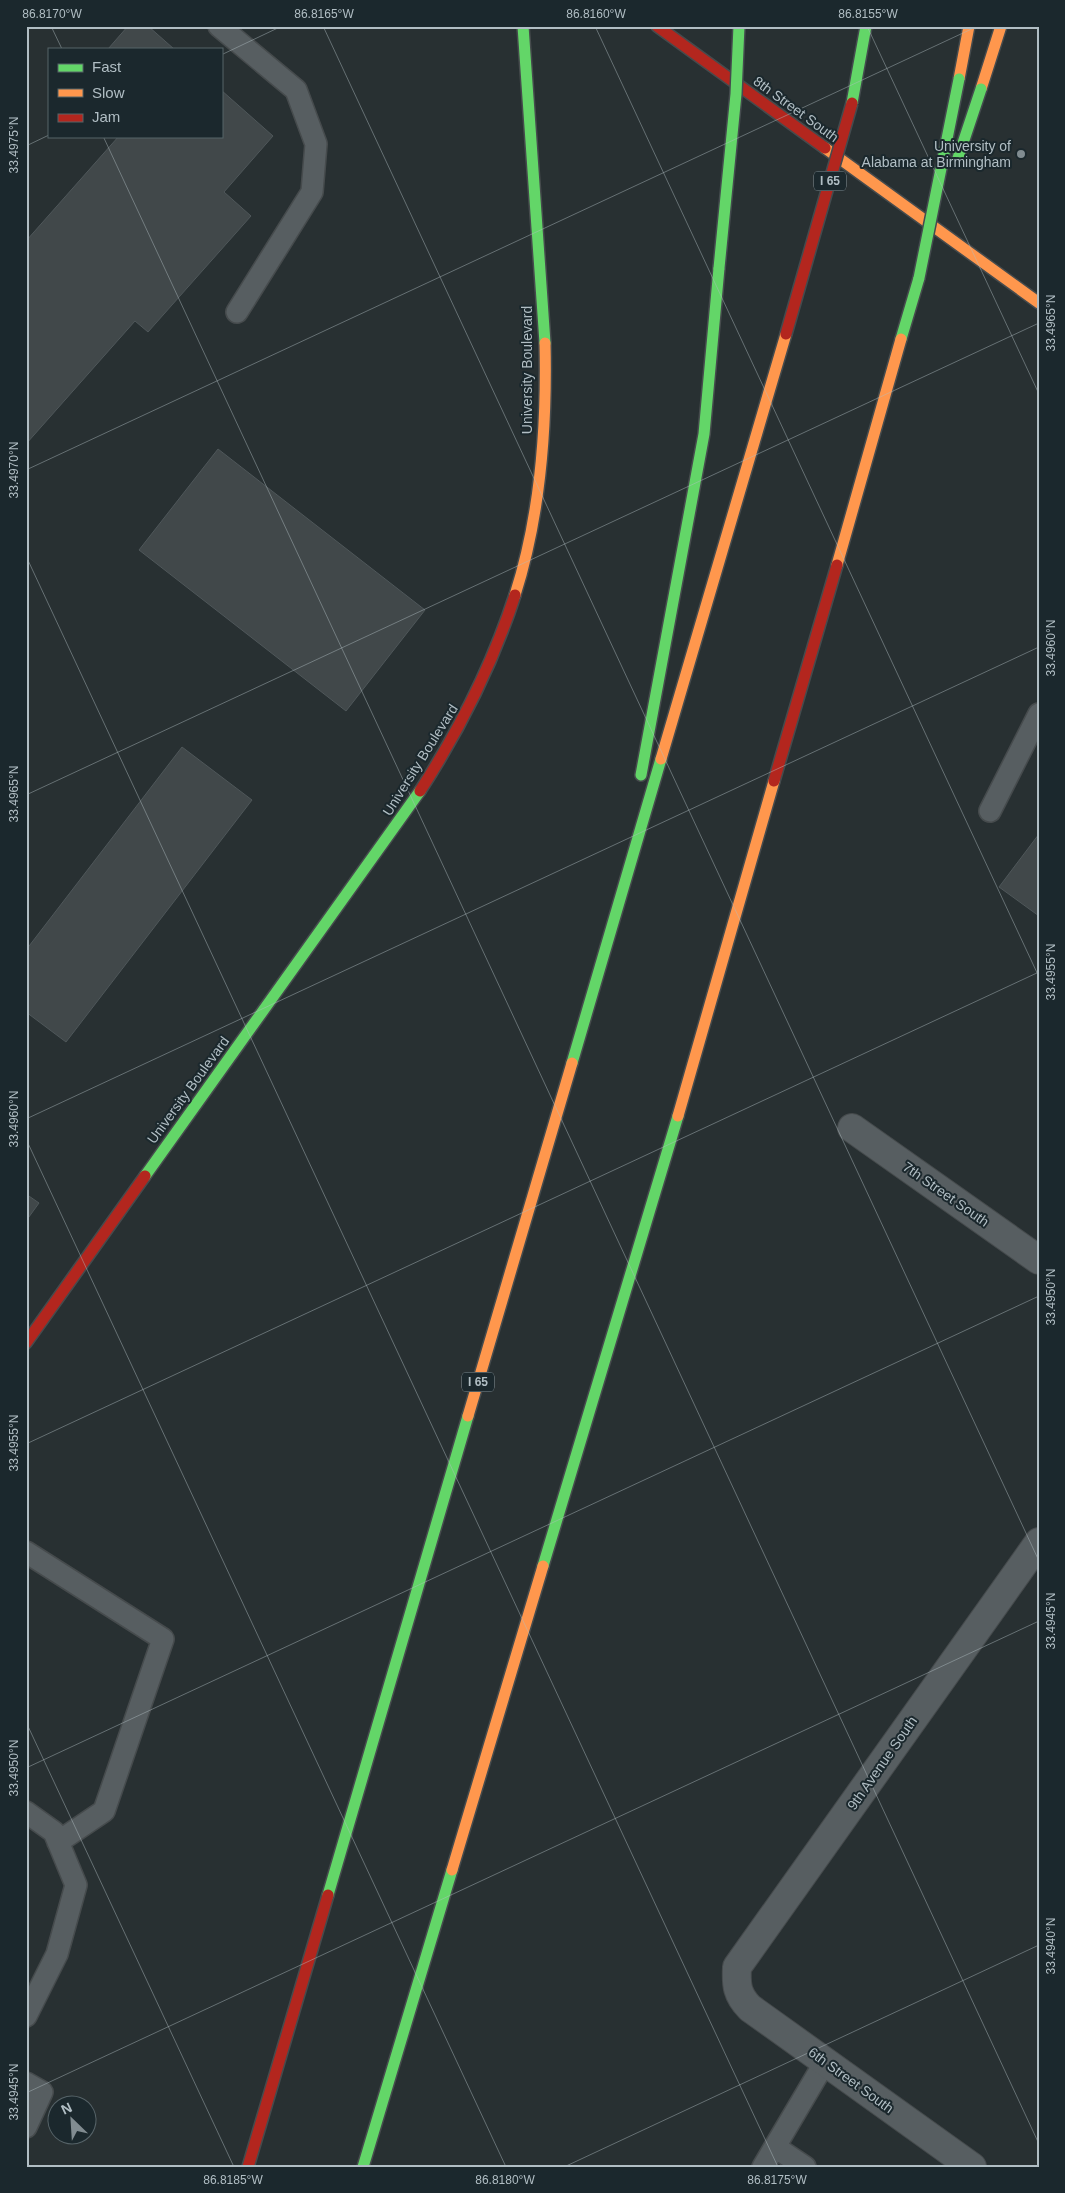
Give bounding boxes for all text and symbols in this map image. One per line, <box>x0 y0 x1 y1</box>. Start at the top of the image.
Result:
text: 86.8170°W <box>22 7 82 21</box>
text: 86.8165°W <box>294 7 354 21</box>
text: 86.8160°W <box>566 7 626 21</box>
text: 86.8155°W <box>838 7 898 21</box>
legend <box>48 48 222 138</box>
text: Fast <box>92 58 122 75</box>
street label: 8th Street South <box>750 73 842 145</box>
text: Slow <box>92 84 125 101</box>
text: Jam <box>92 108 120 125</box>
text: 33.4975°N <box>7 117 21 173</box>
place label: University of Alabama at Birmingham <box>862 138 1011 170</box>
marker: University of Alabama at Birmingham <box>1015 148 1027 160</box>
road number: I 65 <box>814 172 846 190</box>
text: 33.4965°N <box>1044 295 1058 351</box>
street label: University Boulevard <box>519 306 535 434</box>
text: 33.4970°N <box>7 442 21 498</box>
text: 33.4960°N <box>1044 620 1058 676</box>
street label: University Boulevard <box>379 701 461 819</box>
text: 33.4965°N <box>7 766 21 822</box>
text: 33.4955°N <box>1044 944 1058 1000</box>
street label: University Boulevard <box>144 1033 232 1147</box>
text: 33.4960°N <box>7 1091 21 1147</box>
street label: 7th Street South <box>900 1158 992 1230</box>
text: 33.4950°N <box>1044 1269 1058 1325</box>
road number: I 65 <box>462 1372 494 1391</box>
text: 33.4955°N <box>7 1415 21 1471</box>
text: 33.4945°N <box>1044 1593 1058 1649</box>
street label: 9th Avenue South <box>844 1713 920 1813</box>
text: 33.4950°N <box>7 1740 21 1796</box>
text: 33.4940°N <box>1044 1918 1058 1974</box>
street label: 6th Street South <box>805 2044 897 2116</box>
text: 33.4945°N <box>7 2064 21 2120</box>
north arrow <box>48 2096 98 2146</box>
text: N <box>59 2099 74 2118</box>
text: 86.8185°W <box>203 2173 263 2187</box>
text: 86.8180°W <box>475 2173 535 2187</box>
text: 86.8175°W <box>747 2173 807 2187</box>

